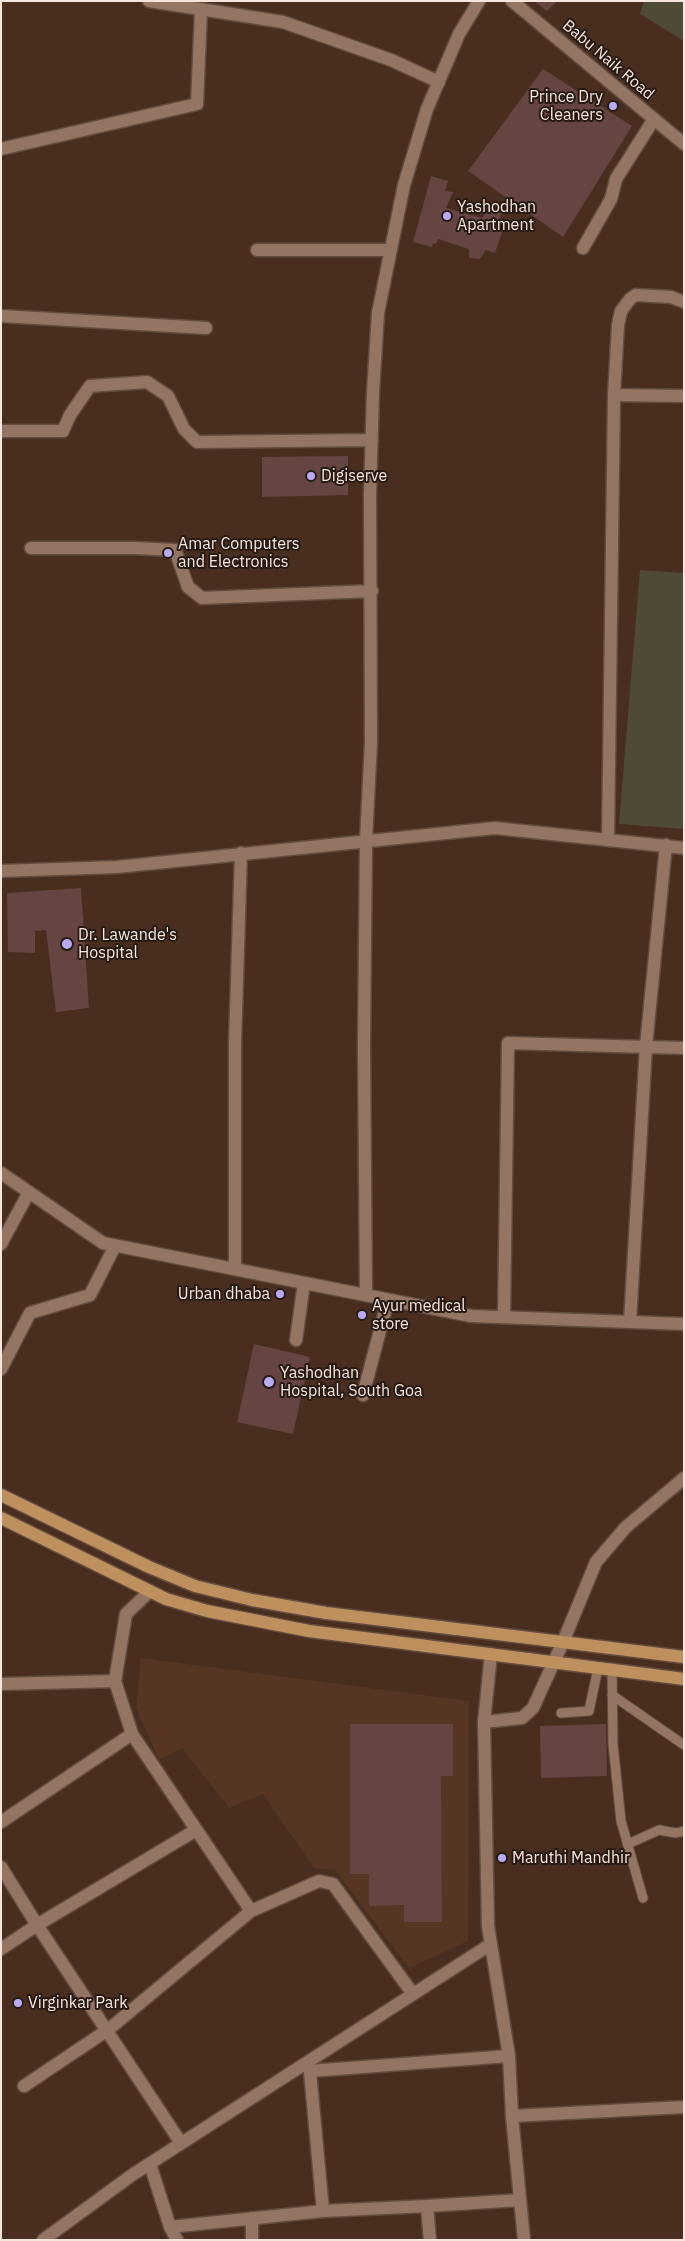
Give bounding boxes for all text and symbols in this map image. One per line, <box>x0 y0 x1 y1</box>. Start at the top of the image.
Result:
street label: Babu Naik Road <box>558 16 658 104</box>
place label: Prince Dry Cleaners <box>529 87 603 125</box>
marker: Prince Dry Cleaners <box>607 100 619 112</box>
place label: Yashodhan Apartment <box>457 197 536 235</box>
marker: Yashodhan Apartment <box>441 210 453 222</box>
place label: Digiserve <box>321 466 387 486</box>
marker: Digiserve <box>305 470 317 482</box>
place label: Amar Computers and Electronics <box>178 534 300 572</box>
marker: Amar Computers and Electronics <box>162 547 174 559</box>
place label: Dr. Lawande's Hospital <box>78 925 177 963</box>
marker: Dr. Lawande's Hospital <box>60 937 74 951</box>
place label: Urban dhaba <box>178 1284 270 1304</box>
marker: Urban dhaba <box>274 1288 286 1300</box>
place label: Ayur medical store <box>372 1296 466 1334</box>
marker: Ayur medical store <box>356 1309 368 1321</box>
place label: Yashodhan Hospital, South Goa <box>280 1363 423 1401</box>
marker: Yashodhan Hospital, South Goa <box>262 1375 276 1389</box>
place label: Maruthi Mandhir <box>512 1848 630 1868</box>
marker: Maruthi Mandhir <box>496 1852 508 1864</box>
place label: Virginkar Park <box>28 1993 128 2013</box>
marker: Virginkar Park <box>12 1997 24 2009</box>

